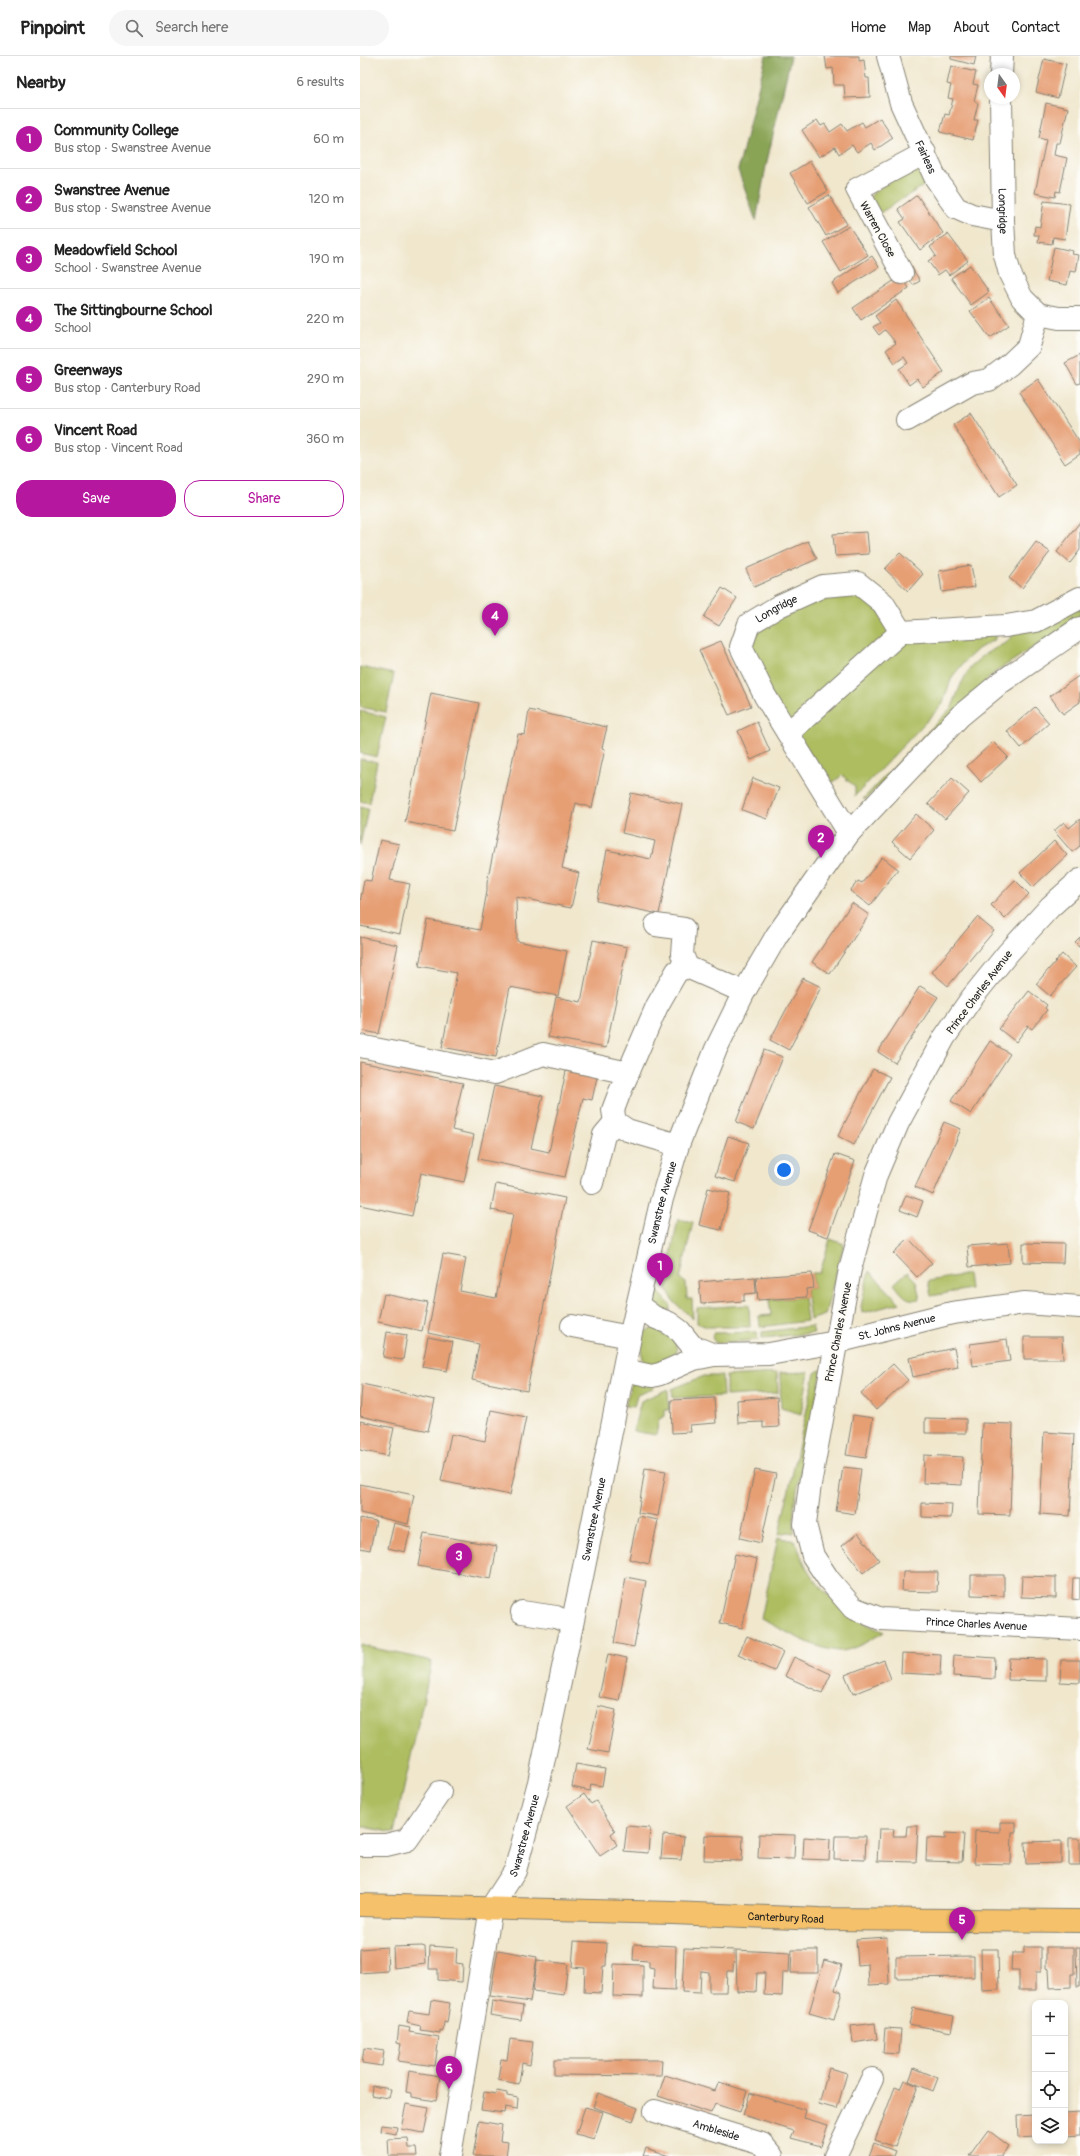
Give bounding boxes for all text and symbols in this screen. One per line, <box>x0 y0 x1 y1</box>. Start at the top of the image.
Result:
search box <box>109 10 389 46</box>
text: Pinpoint <box>20 16 85 40</box>
icon: search <box>123 17 145 39</box>
text: Search here <box>155 18 228 37</box>
text: Home <box>851 19 886 36</box>
text: Map <box>908 19 931 36</box>
text: About <box>953 19 989 36</box>
text: Contact <box>1011 19 1060 36</box>
north arrow <box>984 68 1020 104</box>
text: Nearby <box>16 72 65 93</box>
text: 6 results <box>297 74 344 90</box>
text: Community College <box>54 121 179 140</box>
text: 1 <box>26 131 32 147</box>
text: 60 m <box>313 131 344 147</box>
street label: Fairleas <box>912 138 939 176</box>
text: Bus stop · Swanstree Avenue <box>54 140 211 156</box>
text: Swanstree Avenue <box>54 181 170 200</box>
street label: Longridge <box>995 188 1010 235</box>
text: 2 <box>25 191 33 207</box>
text: 120 m <box>308 191 344 207</box>
street label: Warren Close <box>857 199 898 260</box>
text: Bus stop · Swanstree Avenue <box>54 200 211 216</box>
text: Meadowfield School <box>54 241 178 260</box>
text: 3 <box>25 251 33 267</box>
text: 190 m <box>309 251 344 267</box>
text: School · Swanstree Avenue <box>54 260 201 276</box>
text: The Sittingbourne School <box>54 301 213 320</box>
text: 4 <box>25 311 33 327</box>
text: 220 m <box>306 311 344 327</box>
text: School <box>54 320 91 336</box>
text: Greenways <box>54 361 122 380</box>
text: 5 <box>25 371 33 387</box>
text: 290 m <box>307 371 344 387</box>
text: Bus stop · Canterbury Road <box>54 380 201 396</box>
text: Vincent Road <box>54 421 137 440</box>
text: 6 <box>25 431 33 447</box>
text: 360 m <box>306 431 344 447</box>
text: Bus stop · Vincent Road <box>54 440 183 456</box>
button: Save <box>16 480 176 517</box>
button: Share <box>184 480 344 517</box>
street label: Longridge <box>753 592 800 626</box>
pin: 4 <box>482 603 508 636</box>
pin: 2 <box>808 825 834 858</box>
street label: Prince Charles Avenue <box>944 947 1015 1037</box>
street label: Swanstree Avenue <box>646 1159 680 1245</box>
your location <box>774 1160 794 1180</box>
pin: 1 <box>647 1253 673 1286</box>
street label: Prince Charles Avenue <box>822 1281 855 1383</box>
street label: St. Johns Avenue <box>857 1311 937 1343</box>
street label: Swanstree Avenue <box>579 1476 609 1562</box>
pin: 3 <box>446 1543 472 1576</box>
street label: Prince Charles Avenue <box>925 1615 1028 1633</box>
street label: Swanstree Avenue <box>507 1793 542 1880</box>
pin: 5 <box>949 1907 975 1940</box>
street label: Canterbury Road <box>747 1910 824 1926</box>
map controls <box>1032 2000 1068 2144</box>
button: + <box>1032 2000 1068 2036</box>
button: − <box>1032 2036 1068 2072</box>
pin: 6 <box>436 2056 462 2089</box>
button: locate <box>1032 2072 1068 2108</box>
button: layers <box>1032 2108 1068 2144</box>
street label: Ambleside <box>691 2117 741 2144</box>

